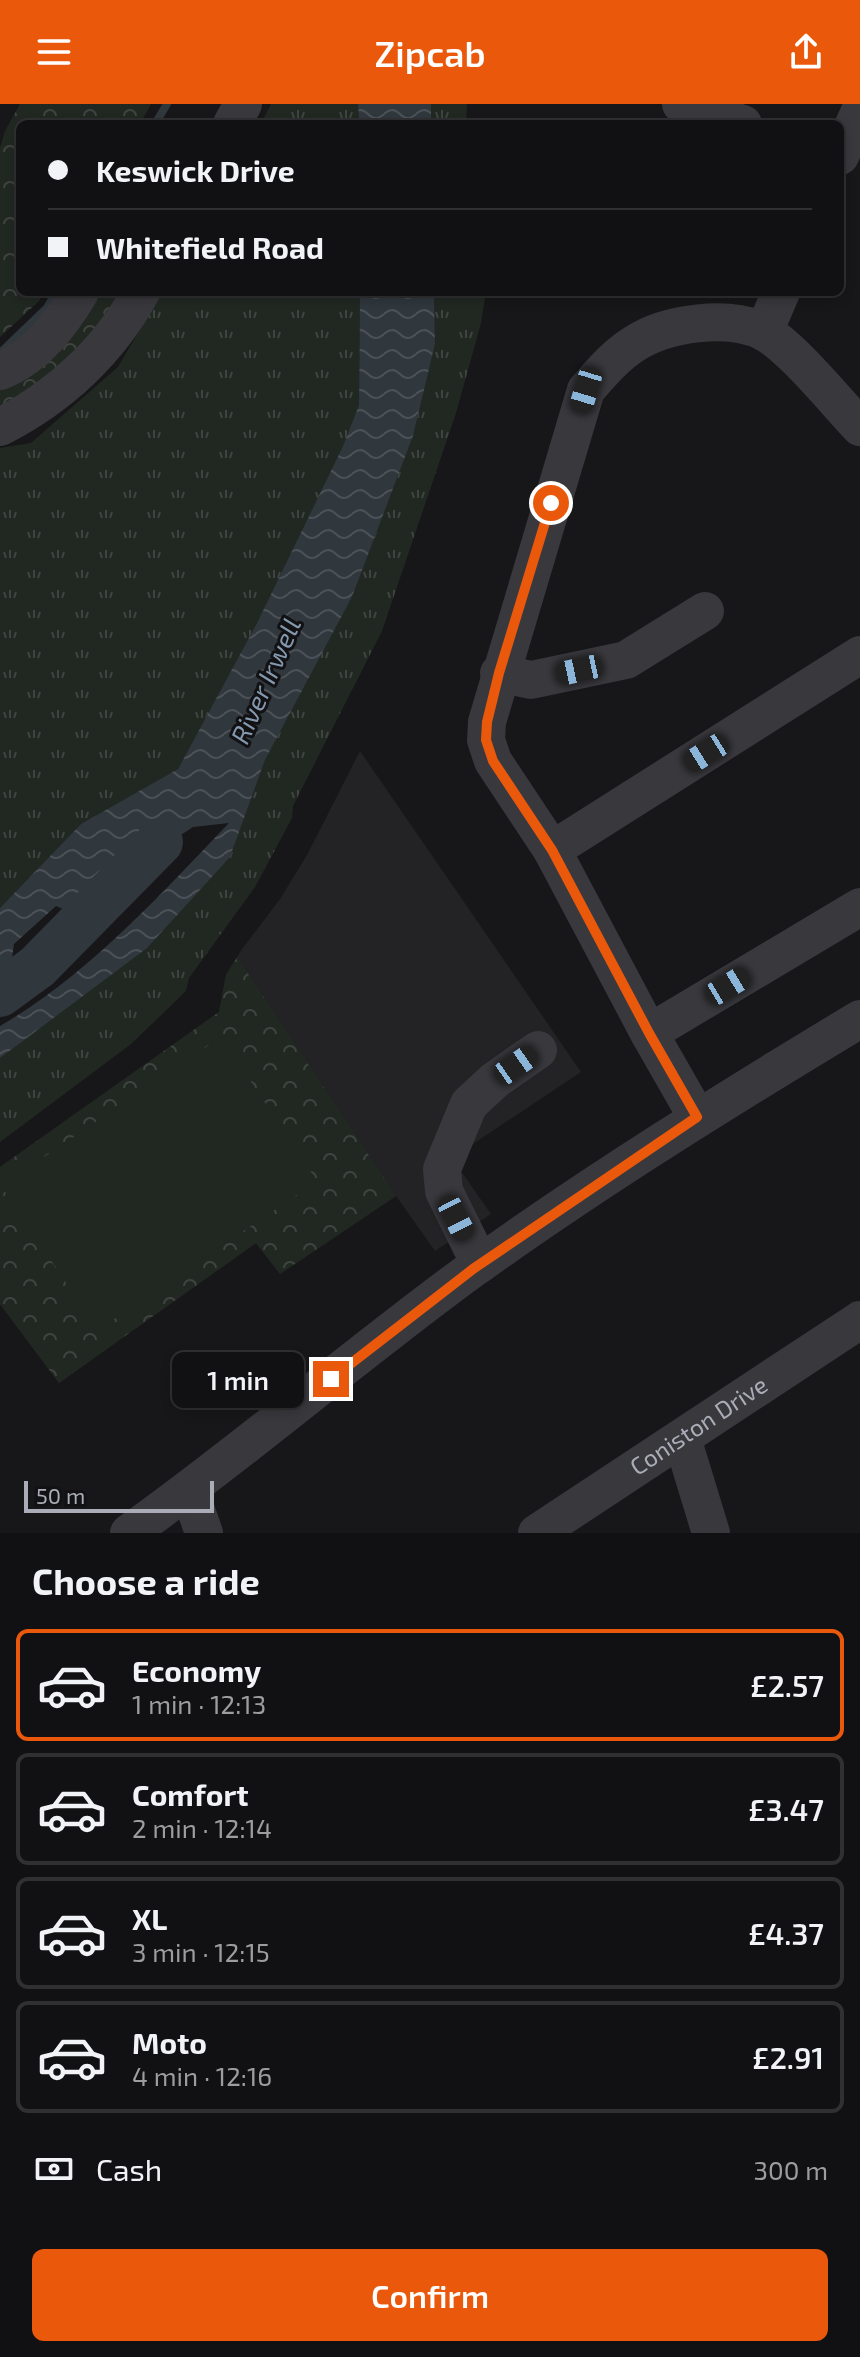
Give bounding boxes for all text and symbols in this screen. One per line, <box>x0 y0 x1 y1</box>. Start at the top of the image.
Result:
icon: menu <box>32 30 76 74</box>
icon: share <box>784 30 828 74</box>
text: Zipcab <box>375 31 485 74</box>
text: Keswick Drive <box>96 152 295 188</box>
text: Whitefield Road <box>96 229 324 265</box>
car <box>568 364 604 416</box>
route start <box>533 485 569 521</box>
water label: River Irwell <box>223 613 306 748</box>
car <box>553 653 605 687</box>
car <box>679 730 733 776</box>
car <box>701 963 755 1009</box>
car <box>489 1041 543 1089</box>
car <box>434 1191 478 1245</box>
callout: 1 min <box>171 1351 303 1407</box>
route end <box>313 1361 349 1397</box>
text: 1 min <box>207 1364 269 1395</box>
street label: Coniston Drive <box>624 1369 772 1481</box>
scale bar <box>24 1477 214 1513</box>
text: 50 m <box>36 1482 85 1508</box>
text: Choose a ride <box>32 1559 260 1602</box>
icon: car <box>36 1649 108 1721</box>
text: Economy <box>132 1652 261 1688</box>
text: £2.57 <box>750 1667 824 1703</box>
text: 1 min · 12:13 <box>132 1688 266 1719</box>
icon: car <box>36 1773 108 1845</box>
text: Comfort <box>132 1776 249 1812</box>
text: £3.47 <box>748 1791 824 1827</box>
text: 2 min · 12:14 <box>132 1812 272 1843</box>
icon: car <box>36 1897 108 1969</box>
text: XL <box>132 1900 167 1936</box>
text: £4.37 <box>748 1915 824 1951</box>
text: 3 min · 12:15 <box>132 1936 270 1967</box>
icon: car <box>36 2021 108 2093</box>
text: Moto <box>132 2024 207 2060</box>
text: £2.91 <box>752 2039 824 2075</box>
text: 4 min · 12:16 <box>132 2060 272 2091</box>
icon: cash <box>32 2147 76 2191</box>
text: Cash <box>96 2151 162 2187</box>
text: 300 m <box>754 2154 828 2185</box>
button: Confirm <box>32 2249 828 2341</box>

